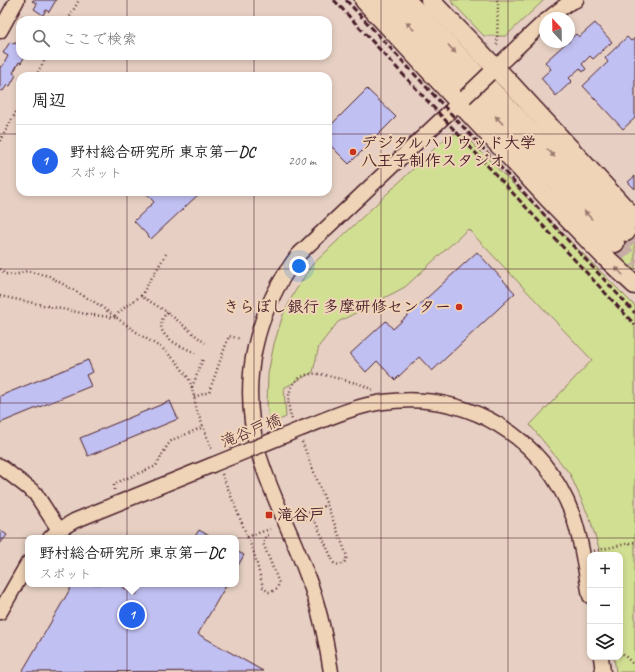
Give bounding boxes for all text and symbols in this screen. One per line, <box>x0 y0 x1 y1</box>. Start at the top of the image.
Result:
north arrow <box>539 12 575 48</box>
search box <box>16 16 332 60</box>
one-way arrow <box>405 21 415 31</box>
icon: search <box>30 27 52 49</box>
text: ここで検索 <box>62 30 137 49</box>
one-way arrow <box>447 44 457 54</box>
text: 周辺 <box>32 90 66 111</box>
one-way arrow <box>494 115 504 125</box>
place label: デジタルハリウッド大学 八王子制作スタジオ <box>361 133 536 171</box>
text: 野村総合研究所 東京第一DC <box>70 143 255 162</box>
marker: デジタルハリウッド大学 八王子制作スタジオ <box>348 147 358 157</box>
one-way arrow <box>546 148 556 158</box>
text: 1 <box>42 153 48 169</box>
text: 200 m <box>288 153 316 169</box>
text: スポット <box>70 165 122 181</box>
one-way arrow <box>583 210 593 220</box>
your location <box>289 256 309 276</box>
one-way arrow <box>614 266 624 276</box>
place label: きらぼし銀行 多摩研修センター <box>223 297 451 317</box>
marker: きらぼし銀行 多摩研修センター <box>454 302 464 312</box>
street label: 滝谷戸橋 <box>218 410 284 452</box>
place label: 滝谷戸 <box>277 505 325 525</box>
marker: 滝谷戸 <box>264 510 274 520</box>
popup <box>25 535 239 587</box>
text: 野村総合研究所 東京第一DC <box>40 544 224 563</box>
map controls <box>587 552 623 660</box>
button: + <box>587 552 623 588</box>
text: スポット <box>40 566 92 582</box>
button: − <box>587 588 623 624</box>
pin: 1 <box>119 600 145 630</box>
button: layers <box>587 624 623 660</box>

